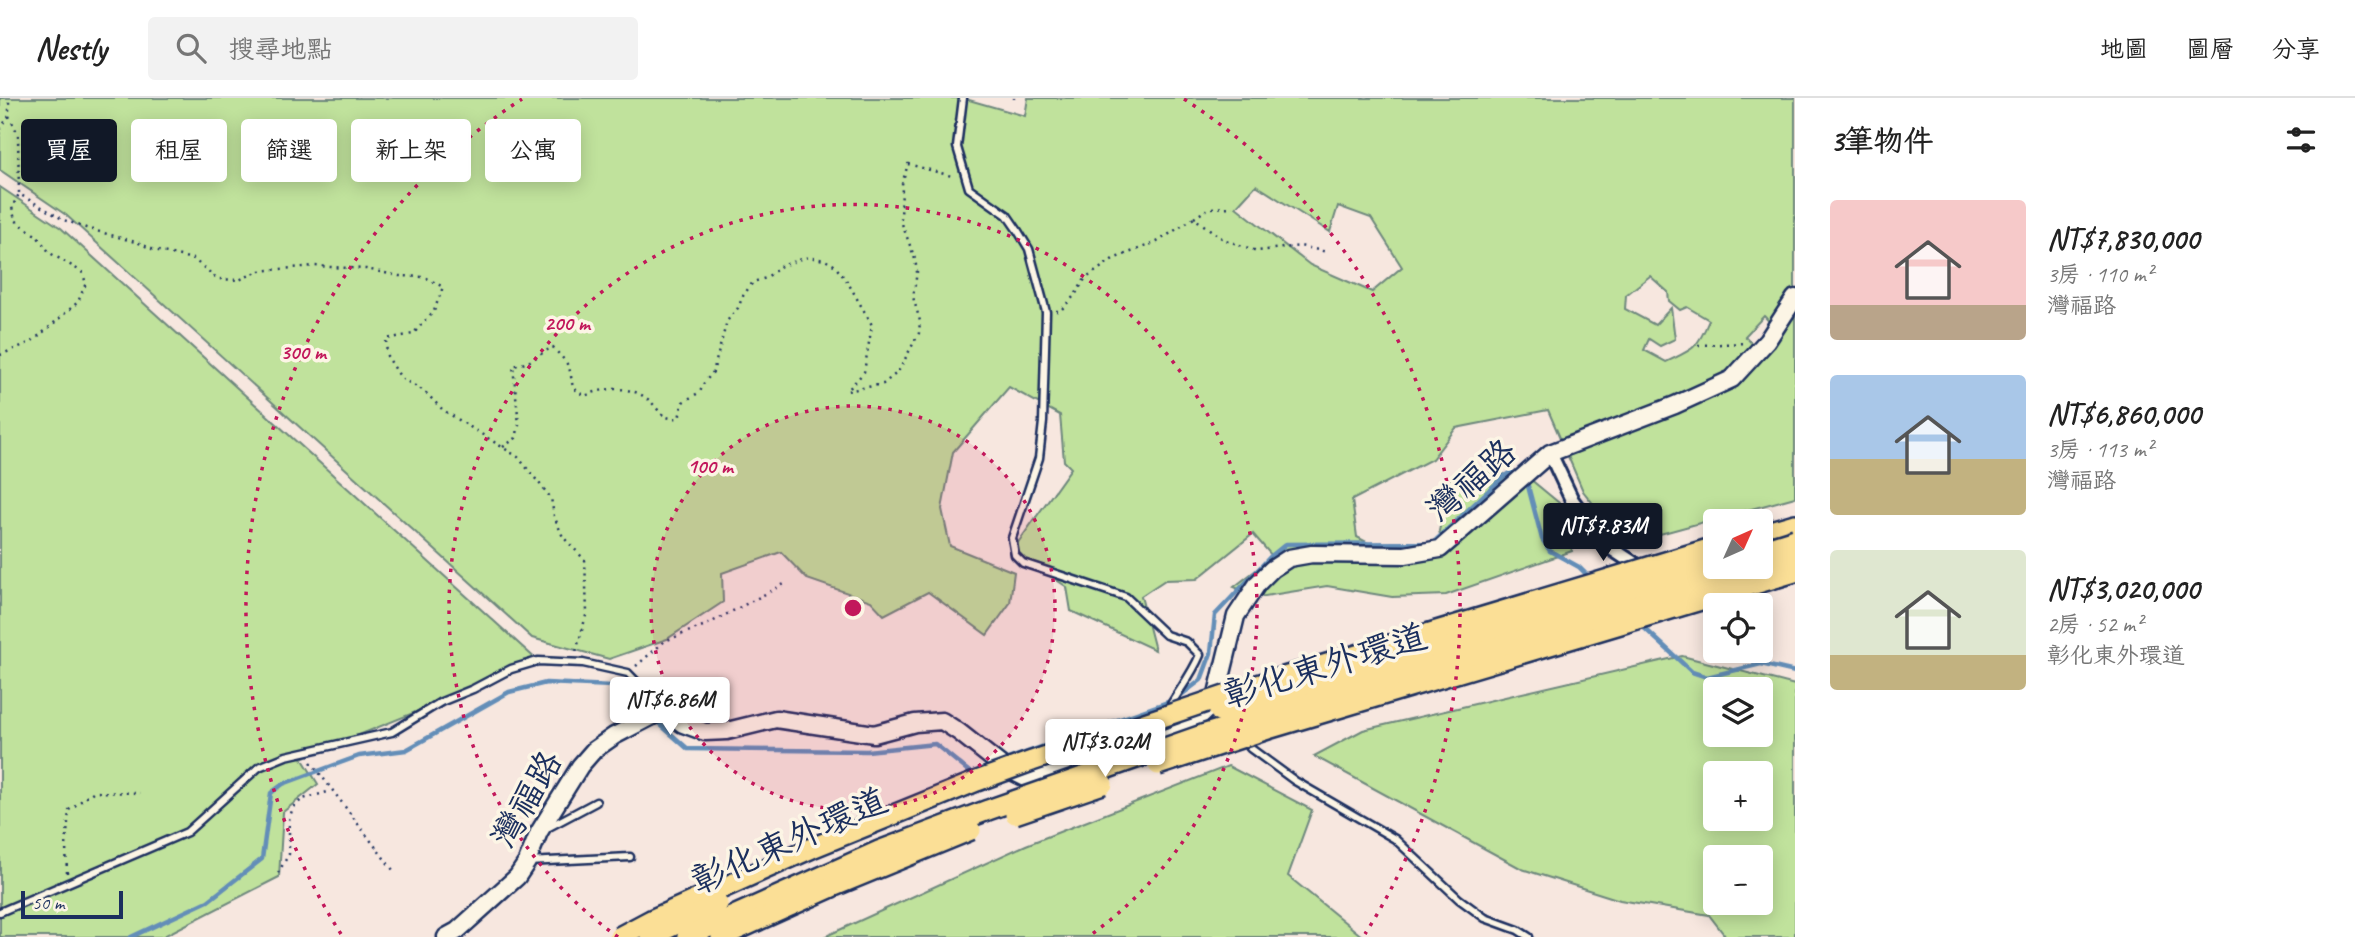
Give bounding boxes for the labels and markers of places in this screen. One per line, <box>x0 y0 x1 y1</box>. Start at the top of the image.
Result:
pin: NT$7.83M <box>1531 504 1675 563</box>
centre of rings <box>841 596 865 620</box>
pin: NT$6.86M <box>598 678 742 737</box>
pin: NT$3.02M <box>1033 720 1177 779</box>

